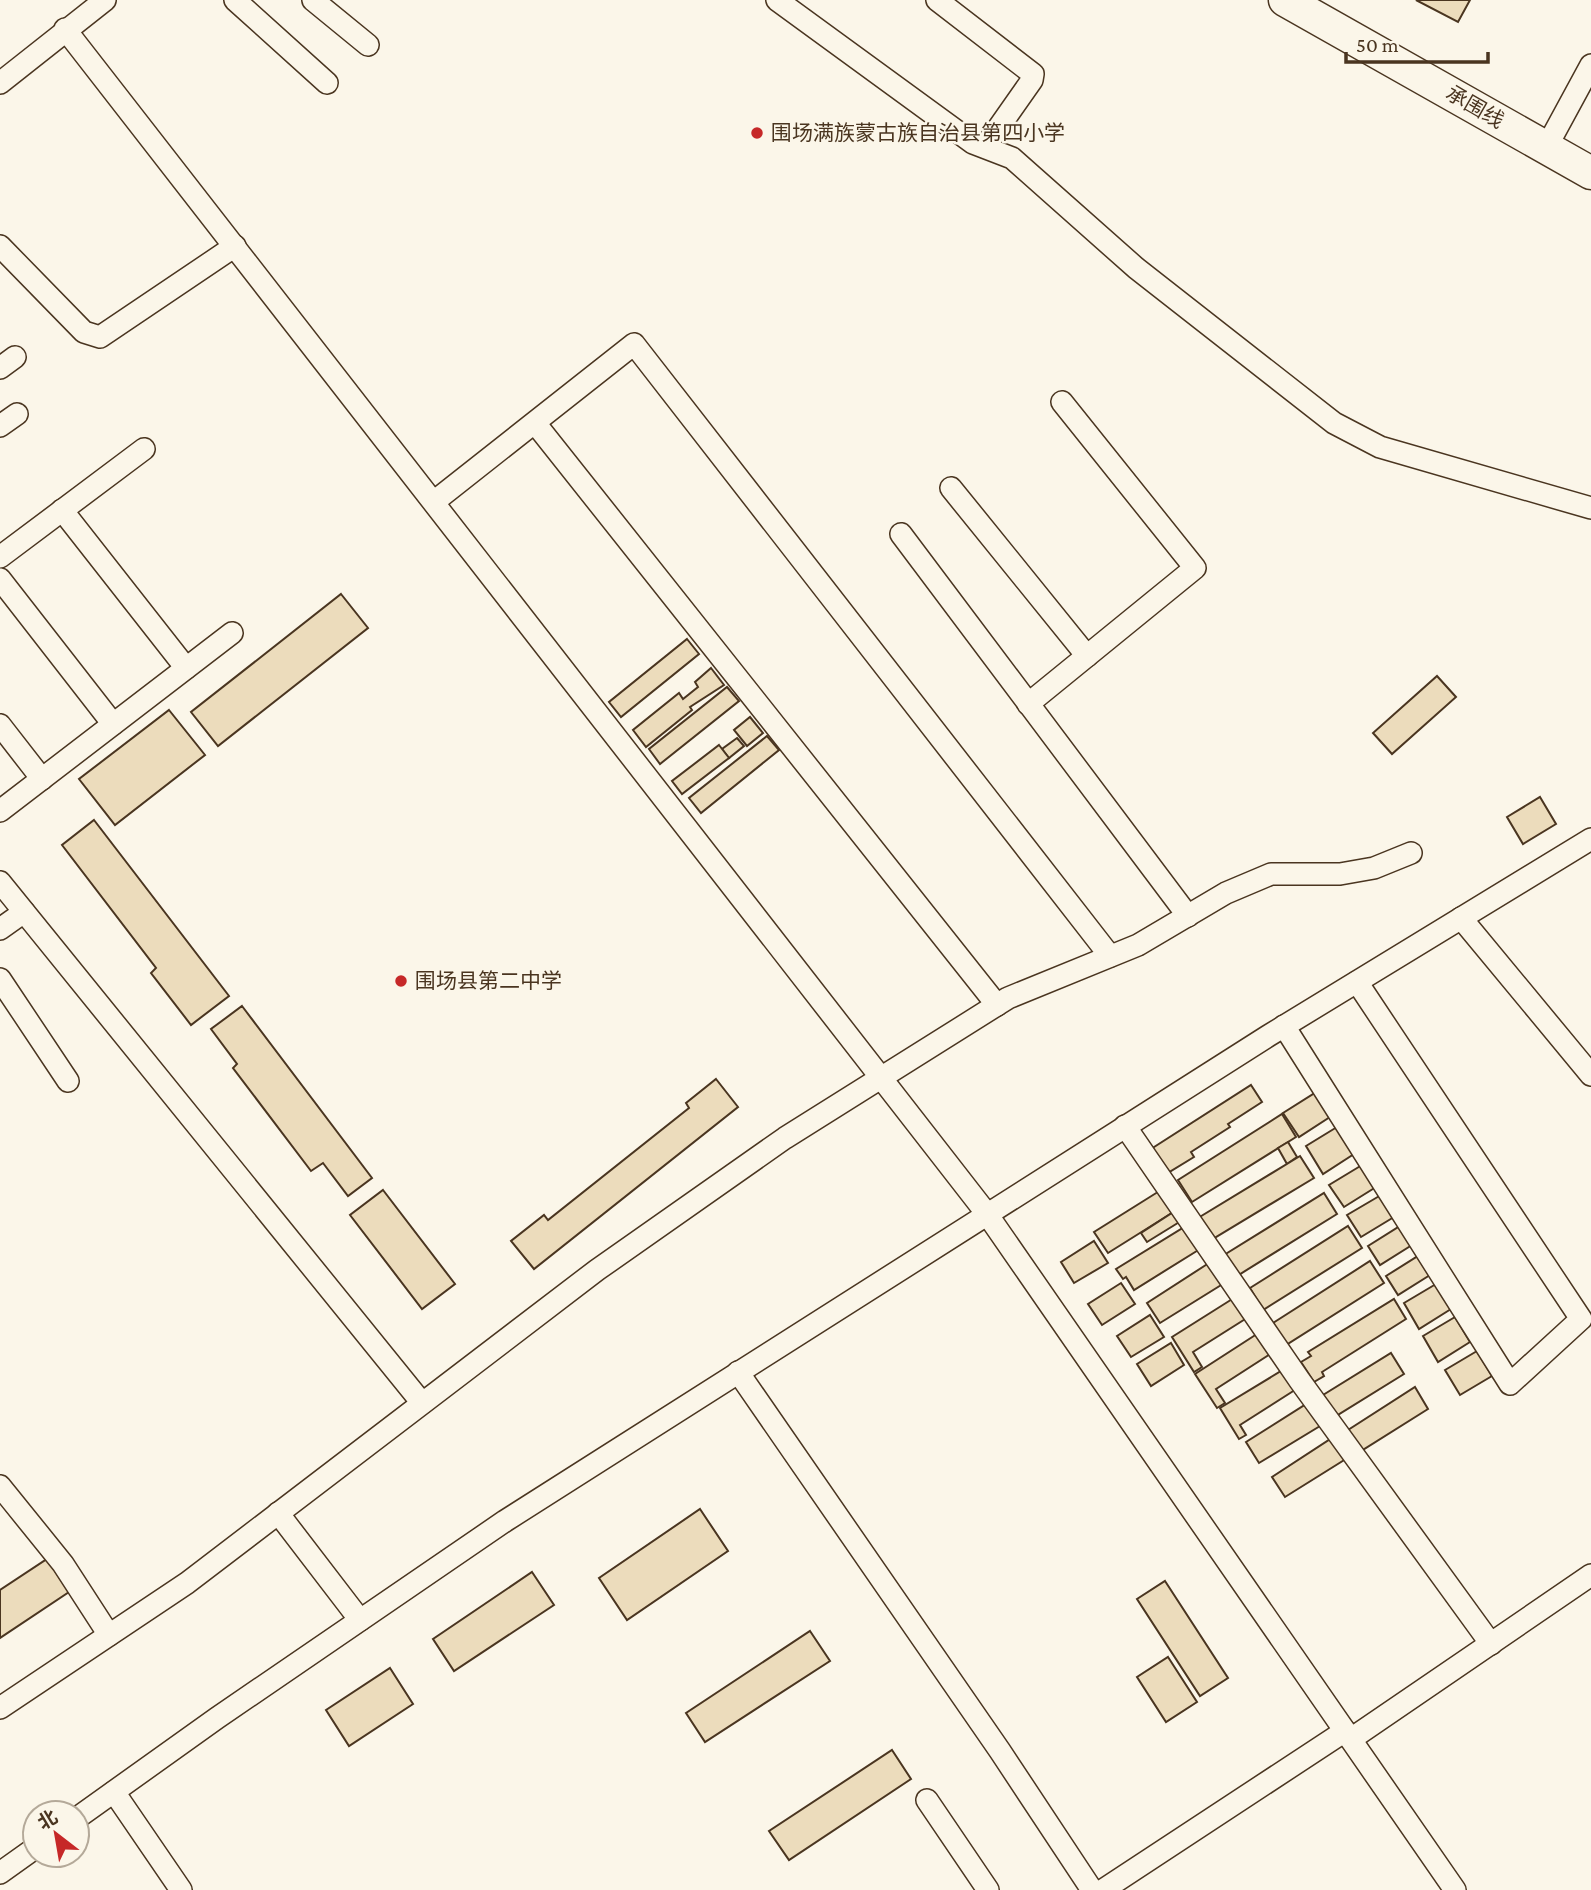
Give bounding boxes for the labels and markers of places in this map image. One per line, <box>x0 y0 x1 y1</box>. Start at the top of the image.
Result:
place label: 围场满族蒙古族自治县第四小学 <box>771 121 1065 145</box>
marker: 围场满族蒙古族自治县第四小学 <box>749 125 765 141</box>
place label: 围场县第二中学 <box>415 969 562 993</box>
marker: 围场县第二中学 <box>393 973 409 989</box>

